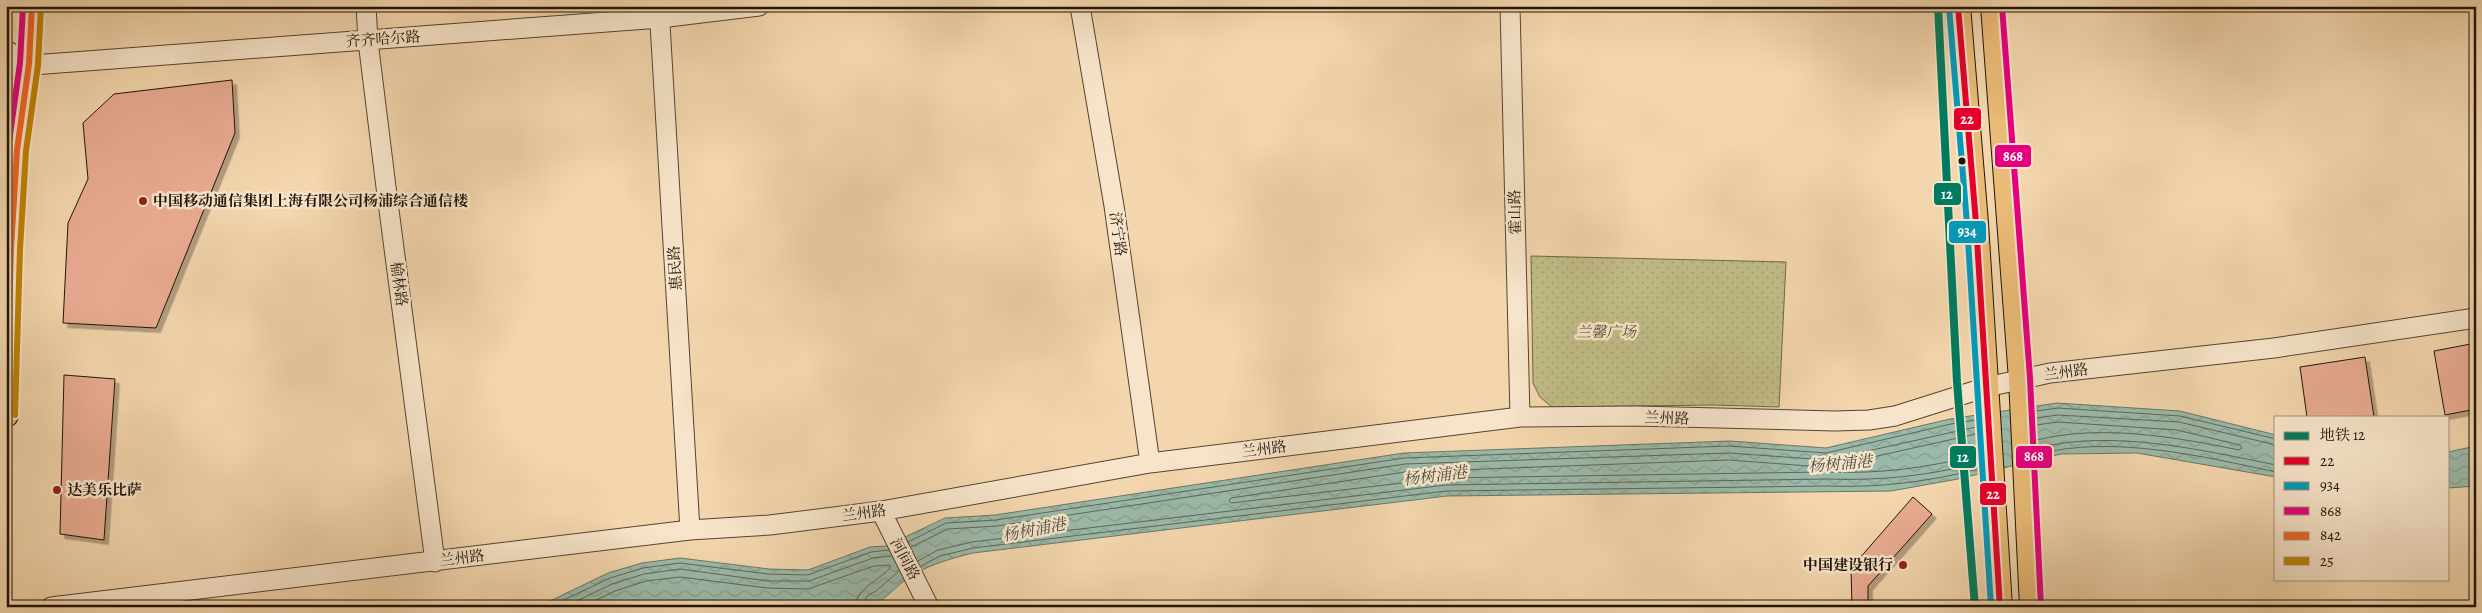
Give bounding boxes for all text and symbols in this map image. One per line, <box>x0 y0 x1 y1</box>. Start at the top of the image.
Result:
street label: 齐齐哈尔路 <box>345 26 421 52</box>
line badge: 22 <box>1953 107 1982 131</box>
text: 22 <box>1960 110 1974 129</box>
line badge: 868 <box>1994 144 2032 168</box>
text: 868 <box>2003 147 2023 166</box>
unlabelled marker <box>1957 156 1967 166</box>
line badge: 12 <box>1933 182 1962 206</box>
text: 12 <box>1941 185 1953 204</box>
street label: 霍山路 <box>1505 189 1525 235</box>
place label: 中国移动通信集团上海有限公司杨浦综合通信楼 <box>153 191 468 211</box>
marker: 中国移动通信集团上海有限公司杨浦综合通信楼 <box>137 195 149 207</box>
street label: 济宁路 <box>1105 210 1131 258</box>
line badge: 934 <box>1948 220 1987 244</box>
text: 934 <box>1957 222 1977 241</box>
street label: 惠民路 <box>664 245 686 291</box>
street label: 榆林路 <box>386 260 412 308</box>
park label: 兰馨广场 <box>1576 322 1638 342</box>
street label: 兰州路 <box>2042 359 2090 385</box>
street label: 兰州路 <box>1644 407 1690 429</box>
legend <box>2274 416 2450 580</box>
text: 地铁 12 <box>2320 425 2365 445</box>
street label: 兰州路 <box>1240 436 1288 462</box>
line badge: 12 <box>1949 445 1977 469</box>
line badge: 868 <box>2015 445 2053 469</box>
text: 868 <box>2024 447 2044 466</box>
text: 12 <box>1957 448 1969 467</box>
water label: 杨树浦港 <box>1807 450 1875 478</box>
text: 22 <box>2320 451 2334 471</box>
water label: 杨树浦港 <box>1402 461 1470 491</box>
text: 934 <box>2320 475 2340 495</box>
place label: 达美乐比萨 <box>67 480 142 500</box>
line badge: 22 <box>1979 482 2007 506</box>
marker: 达美乐比萨 <box>51 484 63 496</box>
text: 22 <box>1986 485 2000 504</box>
street label: 兰州路 <box>840 500 888 526</box>
text: 868 <box>2320 501 2341 521</box>
water label: 杨树浦港 <box>1001 513 1070 547</box>
text: 842 <box>2320 525 2341 545</box>
street label: 河间路 <box>886 534 924 584</box>
street label: 兰州路 <box>438 545 486 571</box>
text: 25 <box>2320 551 2334 571</box>
place label: 中国建设银行 <box>1803 555 1893 575</box>
marker: 中国建设银行 <box>1897 559 1909 571</box>

